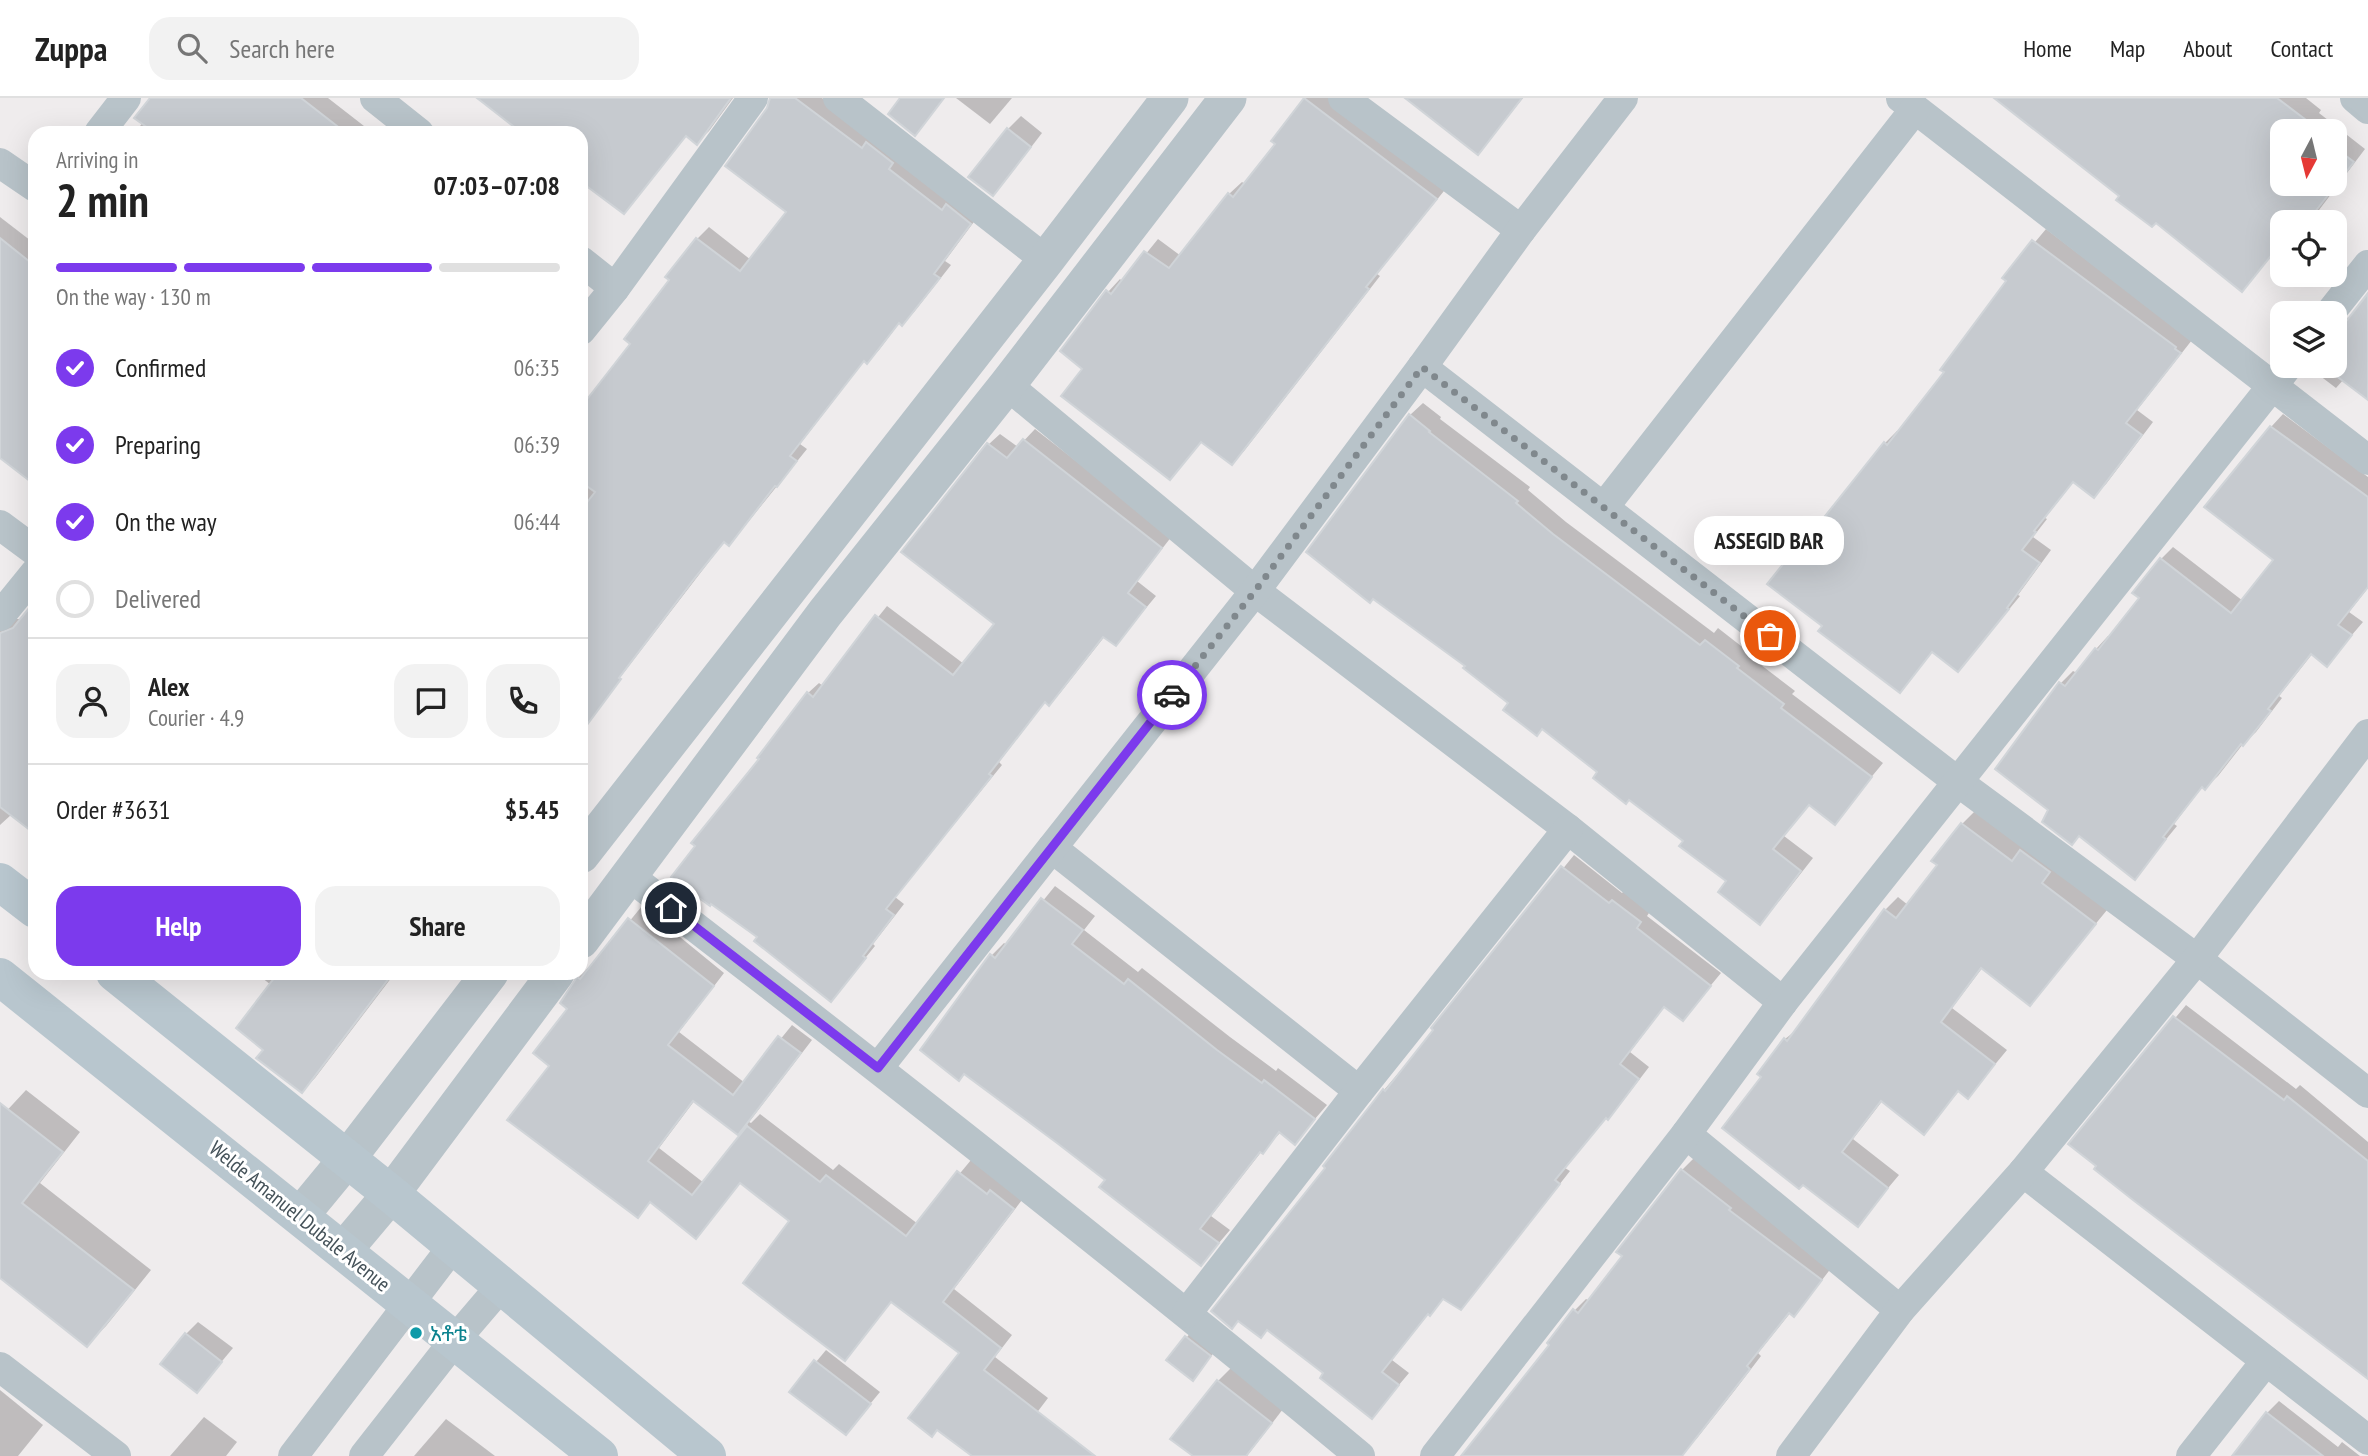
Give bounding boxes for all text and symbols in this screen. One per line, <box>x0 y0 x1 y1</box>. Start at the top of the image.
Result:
search box <box>149 17 639 80</box>
text: Zuppa <box>35 27 107 70</box>
icon: search <box>173 29 211 67</box>
text: Search here <box>229 32 335 65</box>
text: Home <box>2023 33 2072 64</box>
text: Map <box>2110 33 2145 64</box>
text: About <box>2183 33 2232 64</box>
text: Contact <box>2270 33 2333 64</box>
north arrow <box>2270 119 2347 196</box>
map controls <box>2270 119 2347 378</box>
text: Arriving in <box>56 145 138 174</box>
text: 07:03–07:08 <box>433 169 560 202</box>
text: 2 min <box>56 170 149 230</box>
button: locate <box>2270 210 2347 287</box>
text: On the way · 130 m <box>56 282 211 311</box>
button: layers <box>2270 301 2347 378</box>
icon: check <box>56 349 94 387</box>
text: Confirmed <box>115 351 206 384</box>
text: 06:35 <box>514 353 560 382</box>
icon: check <box>56 426 94 464</box>
text: Preparing <box>115 428 201 461</box>
text: 06:39 <box>514 430 560 459</box>
icon: check <box>56 503 94 541</box>
text: On the way <box>115 505 217 538</box>
text: 06:44 <box>514 507 560 536</box>
callout: ASSEGID BAR <box>1695 517 1845 566</box>
text: ASSEGID BAR <box>1714 526 1824 555</box>
text: Delivered <box>115 582 201 615</box>
pin <box>1740 606 1800 666</box>
icon: bag <box>1751 617 1789 655</box>
courier <box>1137 660 1207 730</box>
button: person <box>56 664 130 738</box>
button: chat <box>394 664 468 738</box>
button: phone <box>486 664 560 738</box>
text: Alex <box>148 670 189 703</box>
icon: car <box>1153 676 1191 714</box>
text: Courier · 4.9 <box>148 703 244 732</box>
text: Order #3631 <box>56 793 171 826</box>
text: $5.45 <box>505 793 560 826</box>
pin <box>641 878 701 938</box>
button: Help <box>56 886 301 966</box>
button: Share <box>315 886 560 966</box>
icon: home <box>652 889 690 927</box>
street label: Welde Amanuel Dubale Avenue <box>204 1135 396 1297</box>
place label: አቶቴ <box>430 1320 467 1347</box>
marker: አቶቴ <box>408 1325 424 1341</box>

